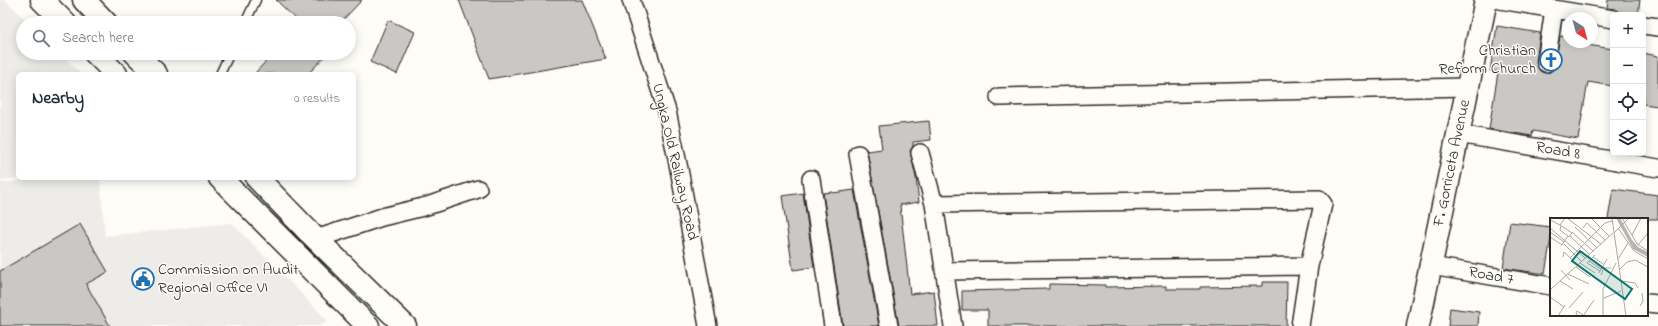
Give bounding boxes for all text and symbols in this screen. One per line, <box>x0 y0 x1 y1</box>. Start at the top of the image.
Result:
north arrow <box>1562 12 1598 48</box>
map controls <box>1610 12 1646 156</box>
button: + <box>1610 12 1646 48</box>
search box <box>16 16 356 60</box>
icon: search <box>30 27 52 49</box>
text: Search here <box>62 27 134 49</box>
place label: Christian Reform Church <box>1439 39 1536 81</box>
church icon: Christian Reform Church <box>1538 47 1564 73</box>
button: − <box>1610 48 1646 84</box>
street label: Ungka Old Railway Road <box>645 81 705 243</box>
button: locate <box>1610 84 1646 120</box>
text: Nearby <box>32 86 84 111</box>
text: 0 results <box>294 89 340 108</box>
street label: F. Gorriceta Avenue <box>1427 97 1477 230</box>
button: layers <box>1610 120 1646 156</box>
street label: Road 8 <box>1534 135 1582 167</box>
inset map <box>1550 218 1648 316</box>
place label: Commission on Audit Regional Office VI <box>158 258 299 300</box>
street label: Road 7 <box>1467 260 1516 292</box>
public building icon: Commission on Audit Regional Office VI <box>130 266 156 292</box>

